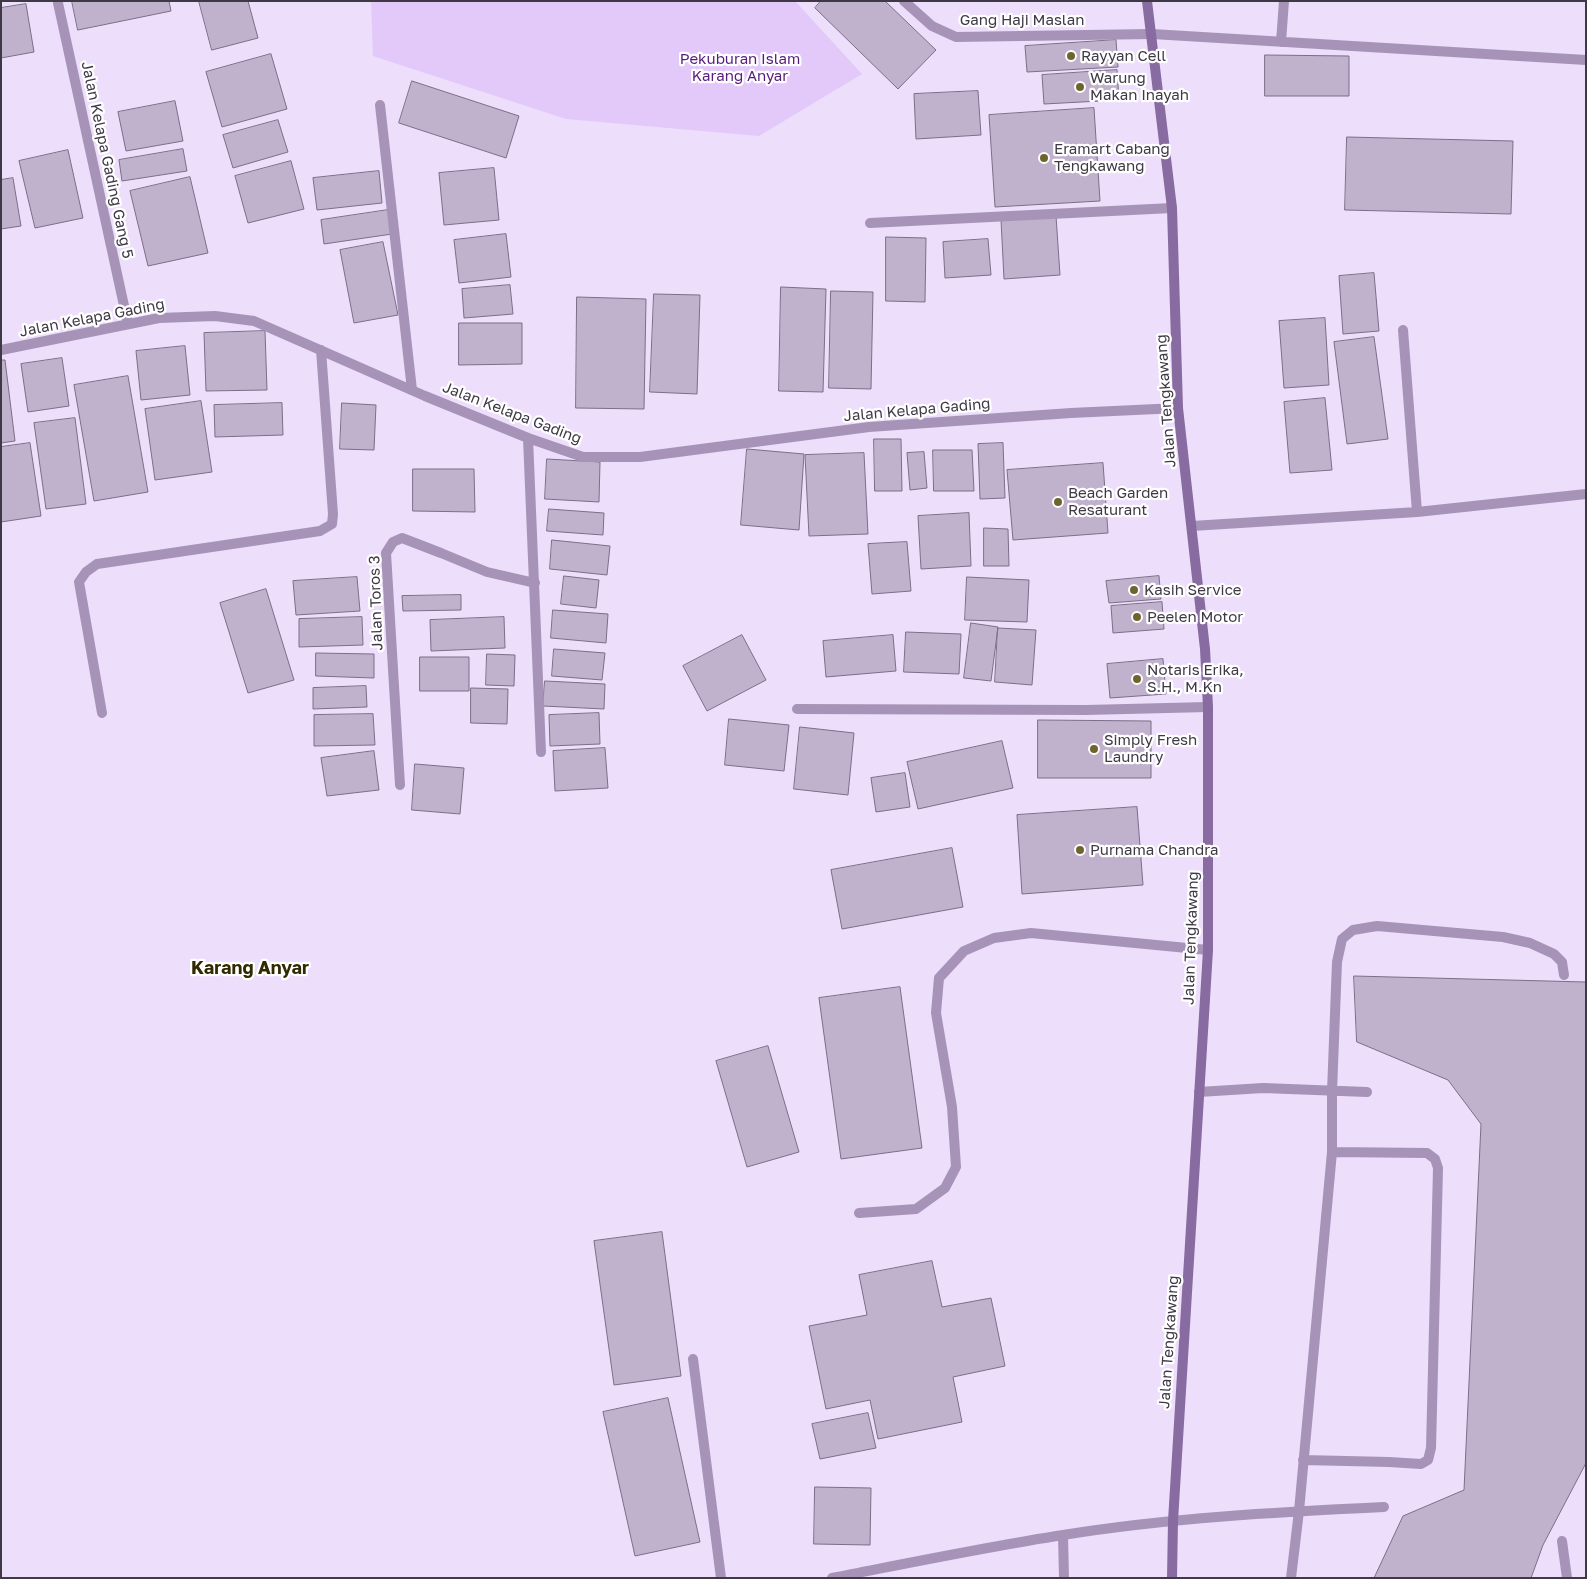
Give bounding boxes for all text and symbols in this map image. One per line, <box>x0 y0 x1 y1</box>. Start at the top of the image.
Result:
street label: Gang Haji Maslan <box>960 11 1084 29</box>
place label: Rayyan Cell <box>1081 47 1166 65</box>
park label: Pekuburan Islam Karang Anyar <box>680 50 800 85</box>
marker: Rayyan Cell <box>1065 50 1077 62</box>
street label: Jalan Kelapa Gading Gang 5 <box>77 60 137 260</box>
place label: Warung Makan Inayah <box>1090 69 1189 104</box>
marker: Warung Makan Inayah <box>1074 81 1086 93</box>
place label: Eramart Cabang Tengkawang <box>1054 140 1170 175</box>
marker: Eramart Cabang Tengkawang <box>1038 152 1050 164</box>
street label: Jalan Kelapa Gading <box>18 295 166 341</box>
street label: Jalan Tengkawang <box>1152 334 1180 468</box>
street label: Jalan Kelapa Gading <box>440 378 584 448</box>
street label: Jalan Kelapa Gading <box>843 395 991 425</box>
place label: Beach Garden Resaturant <box>1068 484 1168 519</box>
marker: Beach Garden Resaturant <box>1052 496 1064 508</box>
street label: Jalan Toros 3 <box>365 555 387 651</box>
place label: Kasih Service <box>1144 581 1242 599</box>
marker: Kasih Service <box>1128 584 1140 596</box>
place label: Peelen Motor <box>1147 608 1243 626</box>
marker: Peelen Motor <box>1131 611 1143 623</box>
place label: Notaris Erika, S.H., M.Kn <box>1147 661 1244 696</box>
marker: Notaris Erika, S.H., M.Kn <box>1131 673 1143 685</box>
place label: Simply Fresh Laundry <box>1104 731 1197 766</box>
marker: Simply Fresh Laundry <box>1088 743 1100 755</box>
place label: Purnama Chandra <box>1090 841 1218 859</box>
marker: Purnama Chandra <box>1074 844 1086 856</box>
street label: Jalan Tengkawang <box>1180 871 1202 1005</box>
district label: Karang Anyar <box>191 957 309 979</box>
street label: Jalan Tengkawang <box>1155 1275 1183 1409</box>

